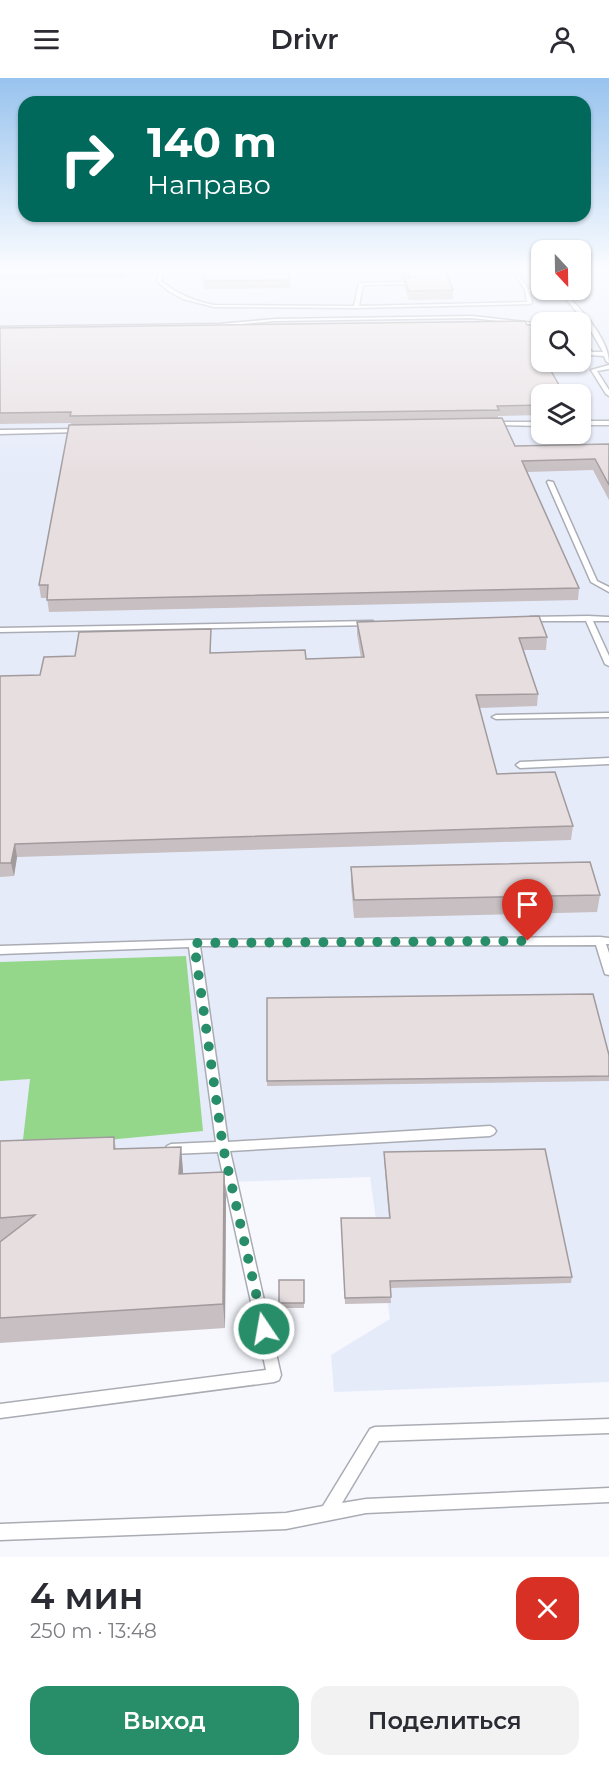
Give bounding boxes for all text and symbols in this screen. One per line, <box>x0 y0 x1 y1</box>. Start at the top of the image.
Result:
icon: menu <box>30 23 63 56</box>
text: Drivr <box>270 23 339 56</box>
icon: person <box>546 23 579 56</box>
text: 140 m <box>147 116 277 168</box>
icon: right <box>48 120 126 198</box>
text: Направо <box>147 168 271 201</box>
north arrow <box>531 240 591 300</box>
map controls <box>531 240 591 444</box>
button: search <box>531 312 591 372</box>
button: layers <box>531 384 591 444</box>
pin <box>502 879 553 941</box>
icon: arrive <box>511 888 544 921</box>
position arrow <box>232 1297 296 1361</box>
text: 4 мин <box>30 1574 143 1618</box>
button: close <box>516 1577 579 1640</box>
text: 250 m · 13:48 <box>30 1619 157 1643</box>
button: Выход <box>30 1686 299 1755</box>
button: Поделиться <box>311 1686 579 1755</box>

